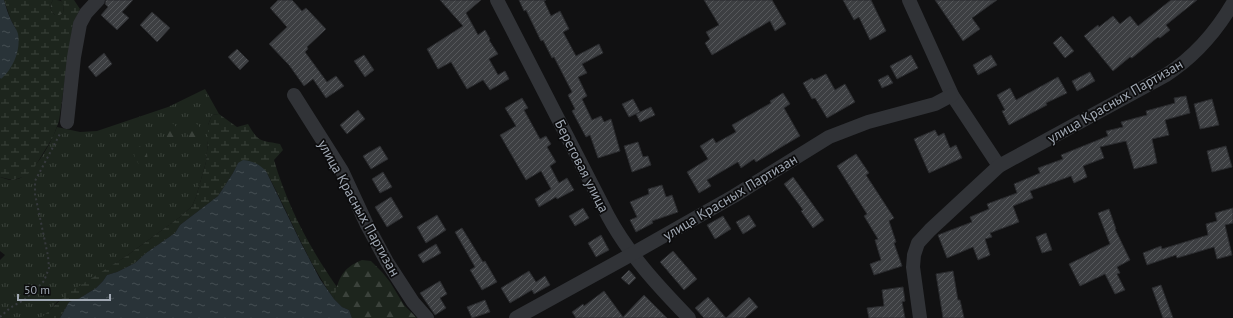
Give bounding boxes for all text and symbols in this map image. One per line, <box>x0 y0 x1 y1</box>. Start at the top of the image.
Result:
street label: улица Красных Партизан <box>1044 55 1186 147</box>
street label: Береговая улица <box>551 117 613 216</box>
street label: улица Красных Партизан <box>314 136 404 280</box>
street label: улица Красных Партизан <box>660 150 800 244</box>
scale bar <box>18 276 110 302</box>
text: 50 m <box>24 282 50 297</box>

